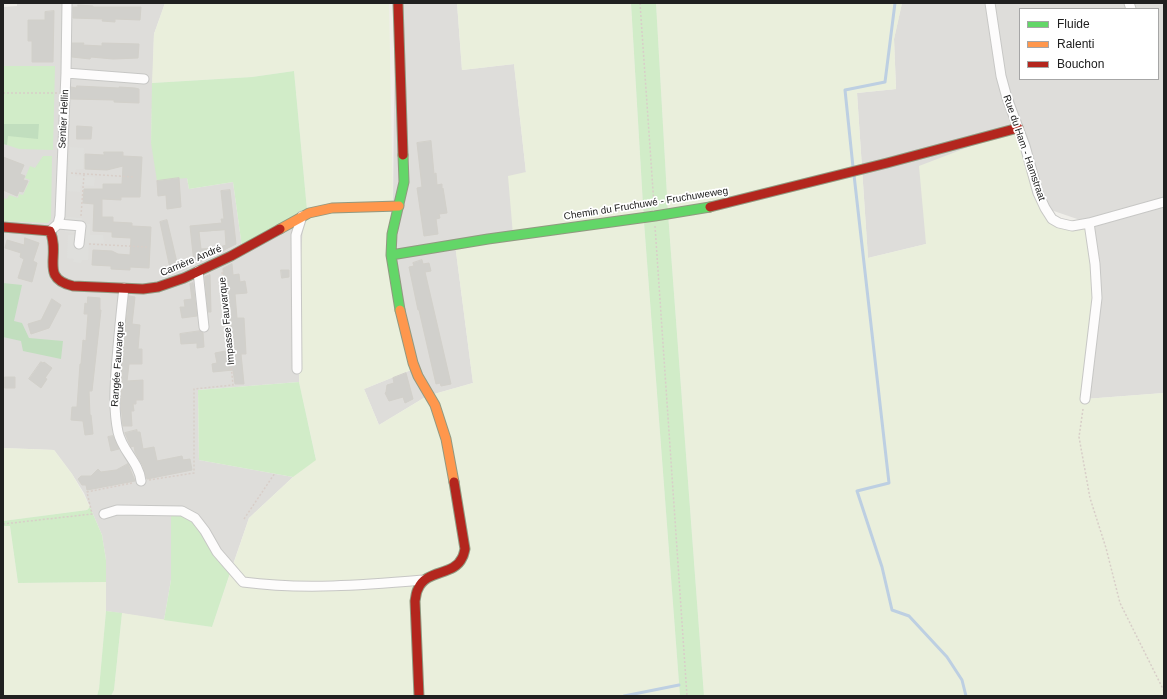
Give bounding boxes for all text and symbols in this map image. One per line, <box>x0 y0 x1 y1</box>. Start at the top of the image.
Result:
legend <box>1019 8 1159 80</box>
text: Fluide <box>1057 17 1090 31</box>
text: Ralenti <box>1057 37 1094 51</box>
text: Bouchon <box>1057 57 1104 71</box>
street label: Sentier Hellin <box>56 89 72 149</box>
street label: Rue du Ham - Hamstraat <box>1000 94 1048 202</box>
street label: Chemin du Fruchuwé - Fruchuweweg <box>563 185 729 223</box>
street label: Carrière André <box>158 243 224 279</box>
street label: Impasse Fauvarque <box>216 276 238 366</box>
street label: Rangée Fauvarque <box>109 321 127 407</box>

